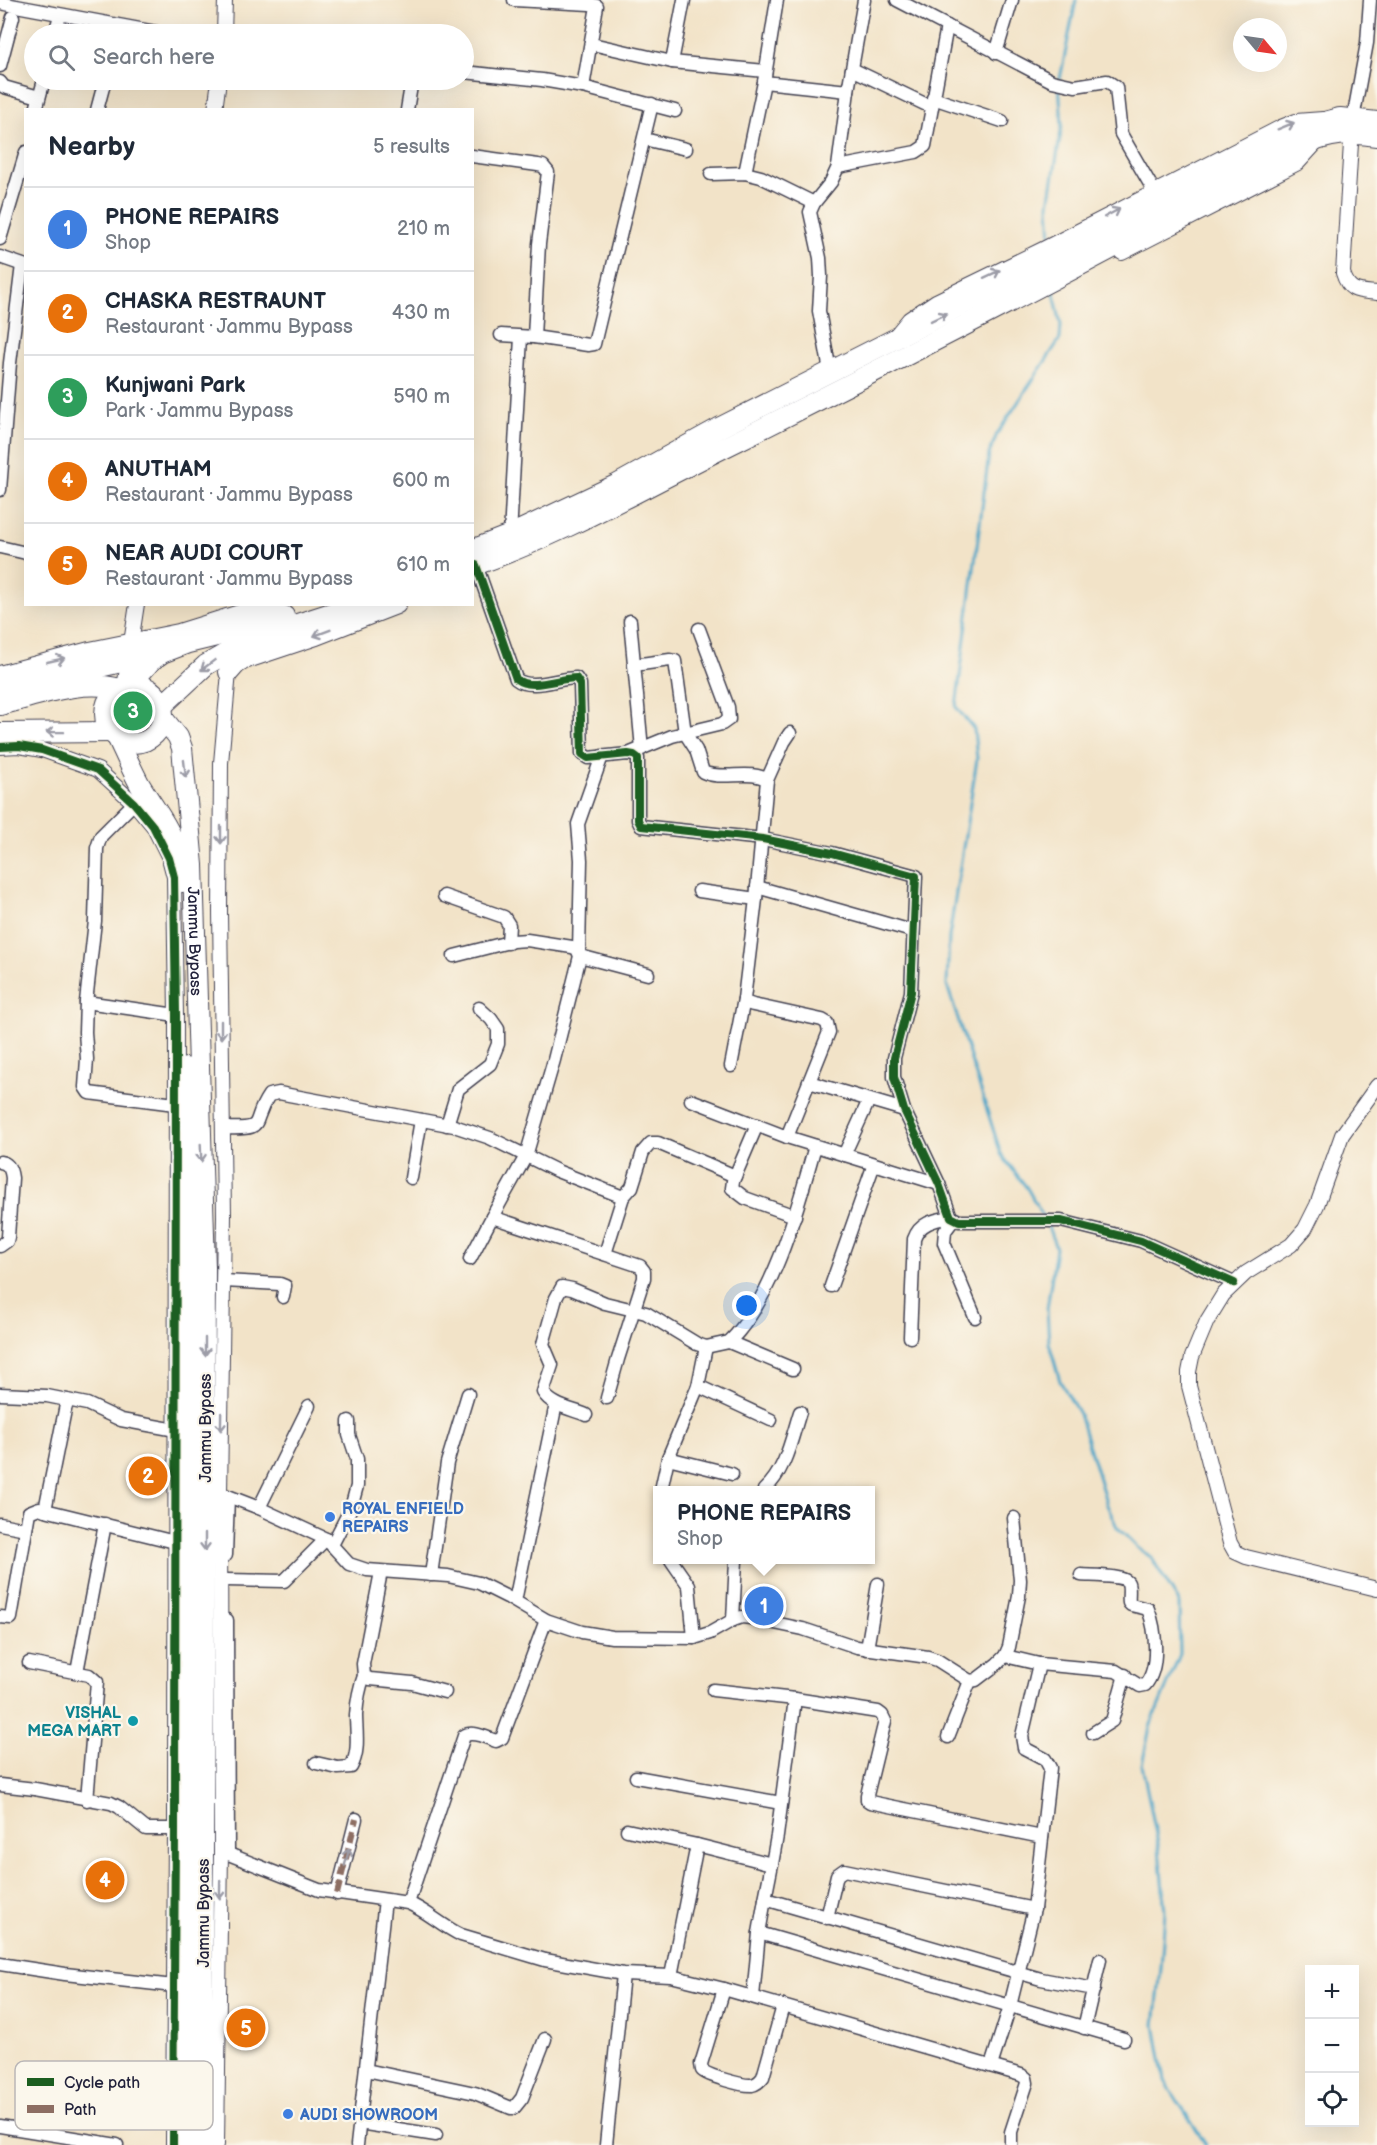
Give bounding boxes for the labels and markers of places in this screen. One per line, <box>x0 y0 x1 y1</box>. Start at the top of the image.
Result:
pin: 3 <box>114 688 152 734</box>
pin: 2 <box>128 1454 168 1498</box>
place label: ROYAL ENFIELD REPAIRS <box>342 1500 464 1537</box>
marker: ROYAL ENFIELD REPAIRS <box>323 1510 337 1524</box>
pin: 1 <box>744 1584 783 1628</box>
place label: VISHAL MEGA MART <box>27 1704 122 1741</box>
marker: VISHAL MEGA MART <box>126 1714 140 1728</box>
pin: 4 <box>86 1858 124 1902</box>
pin: 5 <box>226 2006 266 2050</box>
place label: AUDI SHOWROOM <box>299 2106 438 2125</box>
marker: AUDI SHOWROOM <box>281 2107 295 2121</box>

